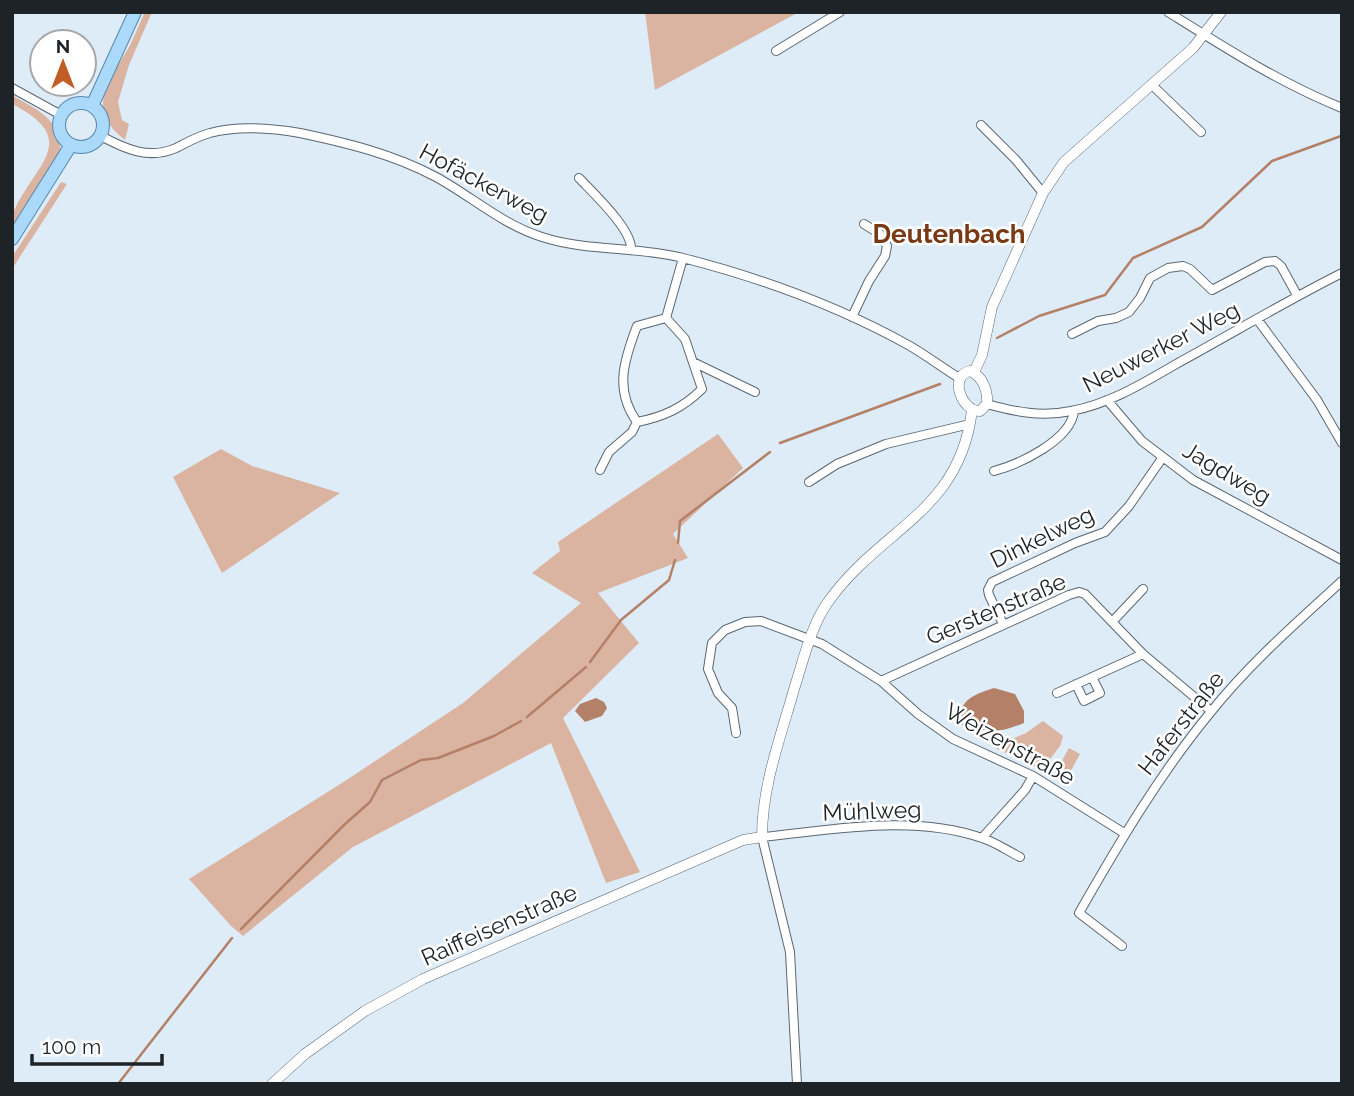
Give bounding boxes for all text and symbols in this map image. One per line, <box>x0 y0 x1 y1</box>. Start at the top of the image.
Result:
north arrow <box>28 28 98 98</box>
text: N <box>56 35 70 57</box>
street label: Hofäckerweg <box>415 137 553 228</box>
district label: Deutenbach <box>872 219 1026 249</box>
street label: Neuwerker Weg <box>1078 295 1244 398</box>
street label: Jagdweg <box>1178 436 1276 509</box>
street label: Dinkelweg <box>986 500 1098 573</box>
street label: Gerstenstraße <box>922 567 1070 650</box>
street label: Haferstraße <box>1132 666 1229 780</box>
street label: Weizenstraße <box>940 697 1080 790</box>
street label: Mühlweg <box>822 795 922 826</box>
street label: Raiffeisenstraße <box>417 878 581 971</box>
scale bar <box>32 1023 161 1066</box>
text: 100 m <box>42 1034 101 1059</box>

